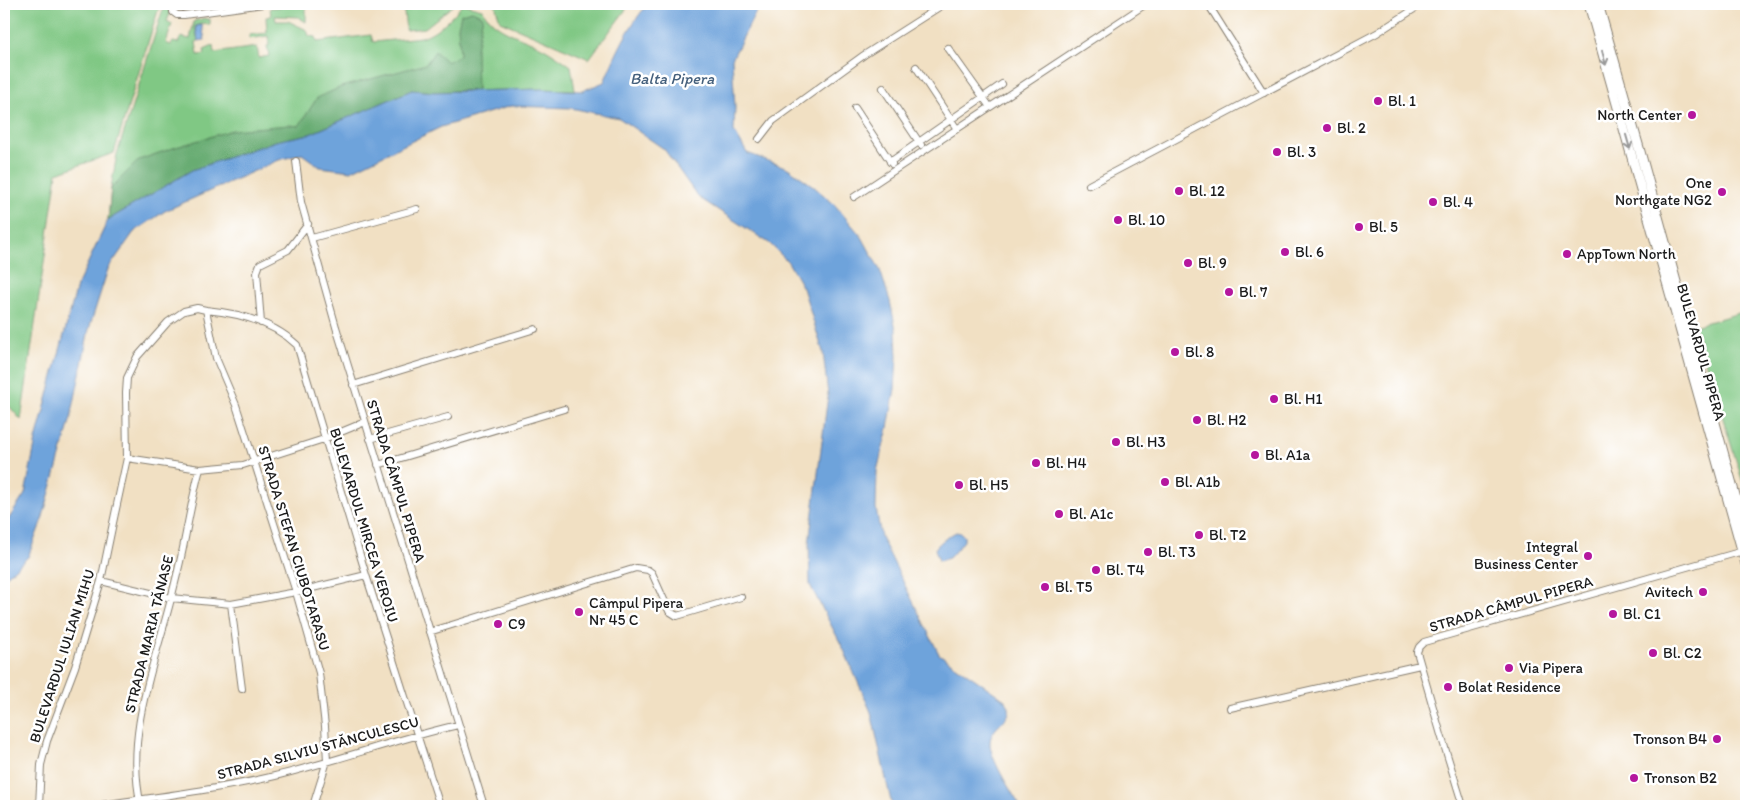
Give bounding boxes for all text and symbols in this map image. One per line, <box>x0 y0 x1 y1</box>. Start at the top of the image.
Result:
one-way arrow <box>1600 50 1610 66</box>
water label: Balta Pipera <box>630 69 715 88</box>
place label: Bl. 1 <box>1388 92 1416 110</box>
marker: Bl. 1 <box>1372 95 1384 107</box>
place label: North Center <box>1597 106 1682 124</box>
marker: North Center <box>1686 109 1698 121</box>
place label: Bl. 2 <box>1337 119 1366 137</box>
marker: Bl. 2 <box>1321 122 1333 134</box>
one-way arrow <box>1623 134 1633 150</box>
place label: Bl. 3 <box>1287 143 1316 161</box>
marker: Bl. 3 <box>1271 146 1283 158</box>
place label: One Northgate NG2 <box>1615 174 1712 209</box>
place label: Bl. 12 <box>1189 182 1225 200</box>
marker: Bl. 12 <box>1173 185 1185 197</box>
marker: One Northgate NG2 <box>1716 186 1728 198</box>
place label: Bl. 4 <box>1443 193 1473 211</box>
marker: Bl. 4 <box>1427 196 1439 208</box>
place label: Bl. 10 <box>1128 211 1165 229</box>
marker: Bl. 10 <box>1112 214 1124 226</box>
place label: Bl. 5 <box>1369 218 1398 236</box>
marker: Bl. 5 <box>1353 221 1365 233</box>
place label: Bl. 6 <box>1295 243 1324 261</box>
place label: AppTown North <box>1577 245 1676 263</box>
marker: Bl. 6 <box>1279 246 1291 258</box>
marker: AppTown North <box>1561 248 1573 260</box>
place label: Bl. 9 <box>1198 254 1227 272</box>
marker: Bl. 9 <box>1182 257 1194 269</box>
street label: BULEVARDUL PIPERA <box>1673 281 1729 423</box>
place label: Bl. 7 <box>1239 283 1268 301</box>
marker: Bl. 7 <box>1223 286 1235 298</box>
place label: Bl. 8 <box>1185 343 1214 361</box>
marker: Bl. 8 <box>1169 346 1181 358</box>
place label: Bl. H1 <box>1284 390 1322 408</box>
marker: Bl. H1 <box>1268 393 1280 405</box>
street label: STRADA CÂMPUL PIPERA <box>363 397 429 565</box>
place label: Bl. H2 <box>1207 411 1246 429</box>
marker: Bl. H2 <box>1191 414 1203 426</box>
street label: BULEVARDUL MIRCEA VEROIU <box>326 426 402 624</box>
place label: Bl. H3 <box>1126 433 1166 451</box>
marker: Bl. H3 <box>1110 436 1122 448</box>
street label: STRADA STEFAN CIUBOTARASU <box>254 443 334 653</box>
place label: Bl. A1a <box>1265 446 1311 464</box>
marker: Bl. A1a <box>1249 449 1261 461</box>
place label: Bl. H4 <box>1046 454 1086 472</box>
marker: Bl. H4 <box>1030 457 1042 469</box>
place label: Bl. A1b <box>1175 473 1221 491</box>
place label: Bl. H5 <box>969 476 1008 494</box>
marker: Bl. A1b <box>1159 476 1171 488</box>
marker: Bl. H5 <box>953 479 965 491</box>
place label: Bl. A1c <box>1069 505 1114 523</box>
marker: Bl. A1c <box>1053 508 1065 520</box>
place label: Bl. T2 <box>1209 526 1246 544</box>
marker: Bl. T2 <box>1193 529 1205 541</box>
place label: Integral Business Center <box>1474 538 1579 573</box>
place label: Bl. T3 <box>1158 543 1196 561</box>
marker: Bl. T3 <box>1142 546 1154 558</box>
marker: Integral Business Center <box>1582 550 1594 562</box>
street label: STRADA MARIA TĂNASE <box>121 553 177 715</box>
place label: Bl. T4 <box>1106 561 1144 579</box>
marker: Bl. T4 <box>1090 564 1102 576</box>
street label: BULEVARDUL IULIAN MIHU <box>25 567 99 745</box>
street label: STRADA CÂMPUL PIPERA <box>1427 572 1595 636</box>
place label: Bl. T5 <box>1055 578 1092 596</box>
marker: Bl. T5 <box>1039 581 1051 593</box>
place label: Avitech <box>1645 583 1693 601</box>
marker: Avitech <box>1697 586 1709 598</box>
place label: Câmpul Pipera Nr 45 C <box>589 594 684 629</box>
place label: Bl. C1 <box>1623 605 1661 623</box>
marker: Câmpul Pipera Nr 45 C <box>573 606 585 618</box>
marker: Bl. C1 <box>1607 608 1619 620</box>
place label: C9 <box>508 615 526 633</box>
marker: C9 <box>492 618 504 630</box>
place label: Bl. C2 <box>1663 644 1702 662</box>
marker: Bl. C2 <box>1647 647 1659 659</box>
place label: Via Pipera <box>1519 659 1584 677</box>
marker: Via Pipera <box>1503 662 1515 674</box>
place label: Bolat Residence <box>1458 678 1561 696</box>
marker: Bolat Residence <box>1442 681 1454 693</box>
street label: STRADA SILVIU STĂNCULESCU <box>215 712 421 784</box>
place label: Tronson B4 <box>1633 730 1707 748</box>
marker: Tronson B4 <box>1711 733 1723 745</box>
place label: Tronson B2 <box>1644 769 1717 787</box>
marker: Tronson B2 <box>1628 772 1640 784</box>

